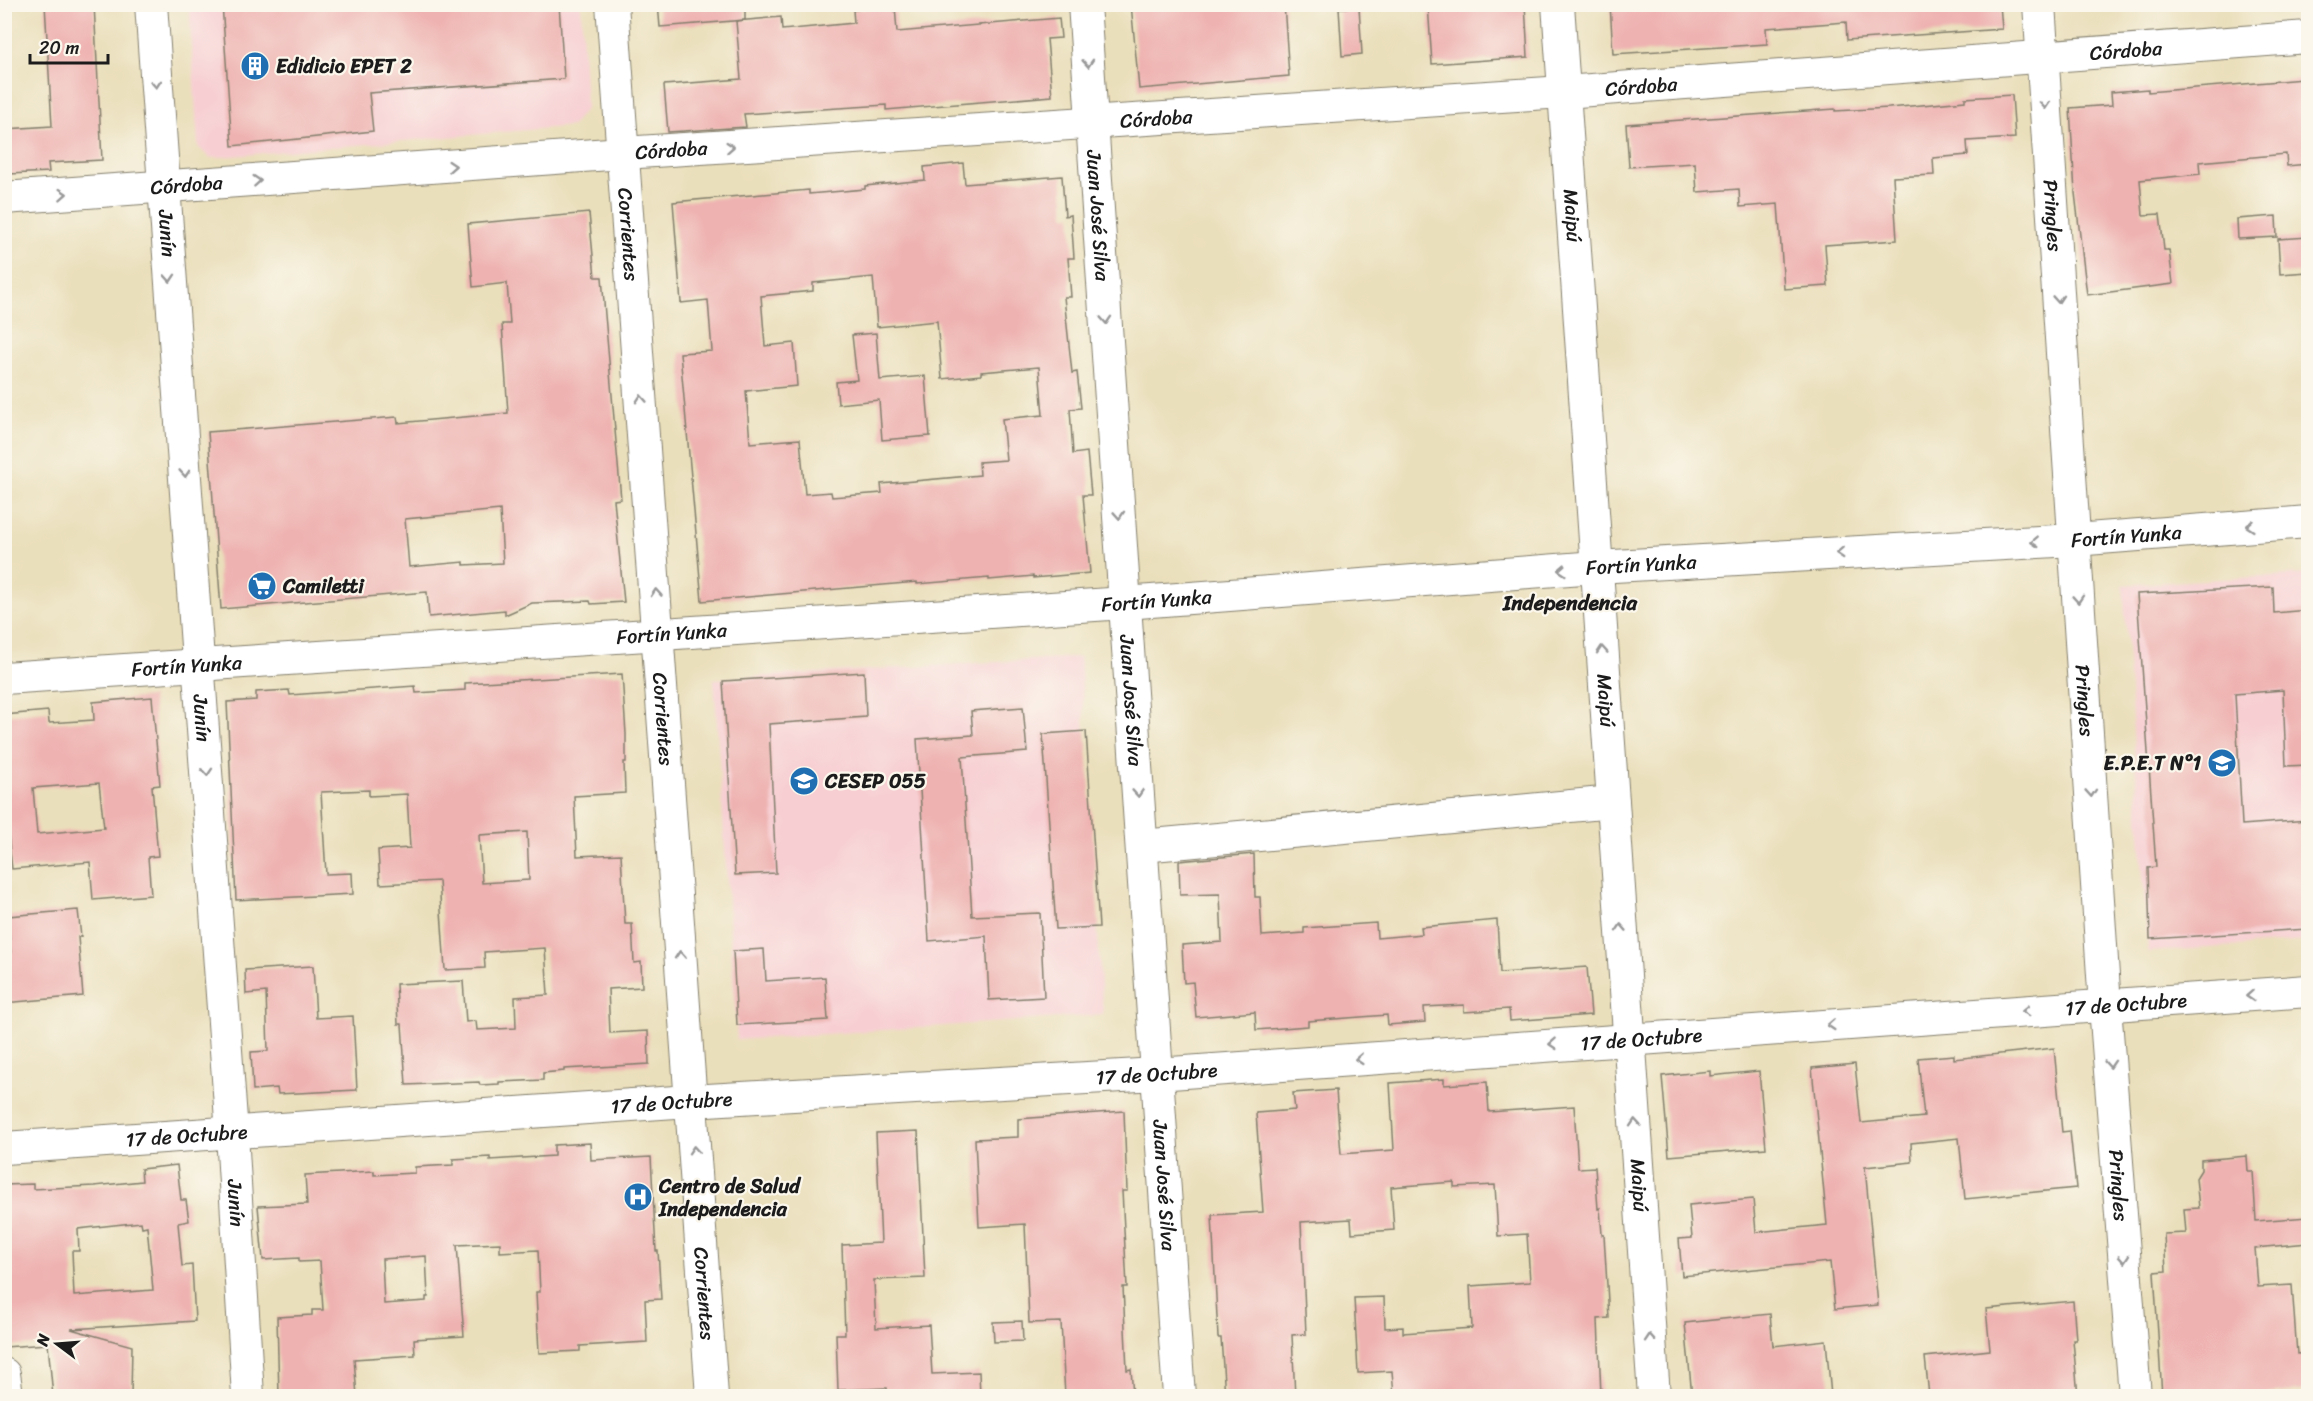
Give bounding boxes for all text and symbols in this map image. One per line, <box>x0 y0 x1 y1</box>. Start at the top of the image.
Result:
scale bar <box>30 27 108 65</box>
street label: Córdoba <box>2089 31 2164 71</box>
text: 20 m <box>39 32 79 64</box>
place label: Edidicio EPET 2 <box>276 49 412 84</box>
building icon: Edidicio EPET 2 <box>239 50 271 82</box>
one-way arrow <box>1082 58 1095 67</box>
street label: Córdoba <box>1604 67 1680 107</box>
one-way arrow <box>149 79 162 88</box>
street label: Córdoba <box>1119 99 1194 139</box>
one-way arrow <box>2039 100 2052 109</box>
street label: Córdoba <box>634 131 709 170</box>
one-way arrow <box>726 140 735 153</box>
street label: Juan José Silva <box>1076 148 1120 283</box>
one-way arrow <box>447 160 456 173</box>
street label: Córdoba <box>149 165 225 205</box>
one-way arrow <box>253 175 262 188</box>
street label: Pringles <box>2033 179 2072 253</box>
street label: Corrientes <box>607 187 649 283</box>
one-way arrow <box>58 188 67 201</box>
street label: Maipú <box>1553 188 1591 244</box>
street label: Junín <box>148 208 186 258</box>
one-way arrow <box>163 274 176 283</box>
one-way arrow <box>2052 295 2065 304</box>
one-way arrow <box>1099 316 1112 325</box>
one-way arrow <box>635 394 648 403</box>
one-way arrow <box>178 468 191 477</box>
one-way arrow <box>1112 510 1125 519</box>
street label: Fortín Yunka <box>2070 515 2184 558</box>
one-way arrow <box>2246 519 2255 532</box>
one-way arrow <box>2030 536 2039 549</box>
street label: Fortín Yunka <box>1584 544 1698 586</box>
one-way arrow <box>1836 547 1845 560</box>
one-way arrow <box>1557 563 1566 576</box>
place label: Camiletti <box>282 569 365 604</box>
supermarket icon: Camiletti <box>246 570 278 602</box>
street label: Fortín Yunka <box>1100 579 1214 623</box>
district label: Independencia <box>1502 584 1639 622</box>
one-way arrow <box>650 588 663 598</box>
one-way arrow <box>2072 594 2085 603</box>
street label: Fortín Yunka <box>615 613 729 655</box>
street label: Juan José Silva <box>1109 633 1153 768</box>
street label: Fortín Yunka <box>130 645 244 687</box>
one-way arrow <box>1596 645 1609 654</box>
street label: Pringles <box>2065 663 2104 738</box>
street label: Corrientes <box>642 671 684 768</box>
street label: Maipú <box>1586 673 1625 728</box>
street label: Junín <box>182 692 221 743</box>
place label: E.P.E.T N°1 <box>2104 746 2201 781</box>
school or university icon: E.P.E.T N°1 <box>2206 747 2238 779</box>
place label: CESEP 055 <box>824 764 926 799</box>
school or university icon: CESEP 055 <box>788 765 820 797</box>
one-way arrow <box>200 767 213 776</box>
one-way arrow <box>1131 789 1144 798</box>
one-way arrow <box>2085 789 2098 798</box>
one-way arrow <box>1615 924 1628 933</box>
one-way arrow <box>674 951 687 960</box>
street label: 17 de Octubre <box>2064 983 2189 1026</box>
one-way arrow <box>2246 989 2255 1002</box>
one-way arrow <box>2021 1005 2030 1018</box>
street label: 17 de Octubre <box>1579 1018 1704 1061</box>
one-way arrow <box>1827 1018 1836 1031</box>
one-way arrow <box>1549 1038 1558 1051</box>
one-way arrow <box>1354 1052 1363 1065</box>
street label: 17 de Octubre <box>1095 1053 1219 1096</box>
one-way arrow <box>2103 1060 2116 1069</box>
street label: 17 de Octubre <box>610 1082 734 1124</box>
street label: 17 de Octubre <box>125 1114 249 1158</box>
street label: Juan José Silva <box>1142 1118 1186 1253</box>
one-way arrow <box>1629 1118 1642 1127</box>
one-way arrow <box>687 1145 700 1154</box>
street label: Pringles <box>2098 1148 2139 1223</box>
street label: Maipú <box>1620 1157 1658 1213</box>
place label: Centro de Salud Independencia <box>658 1169 802 1227</box>
street label: Junín <box>217 1177 255 1228</box>
hospital icon: Centro de Salud Independencia <box>622 1181 654 1213</box>
street label: Corrientes <box>683 1246 725 1342</box>
one-way arrow <box>2117 1254 2130 1263</box>
north arrow <box>27 1314 87 1374</box>
text: N <box>27 1330 59 1350</box>
one-way arrow <box>1643 1334 1656 1343</box>

